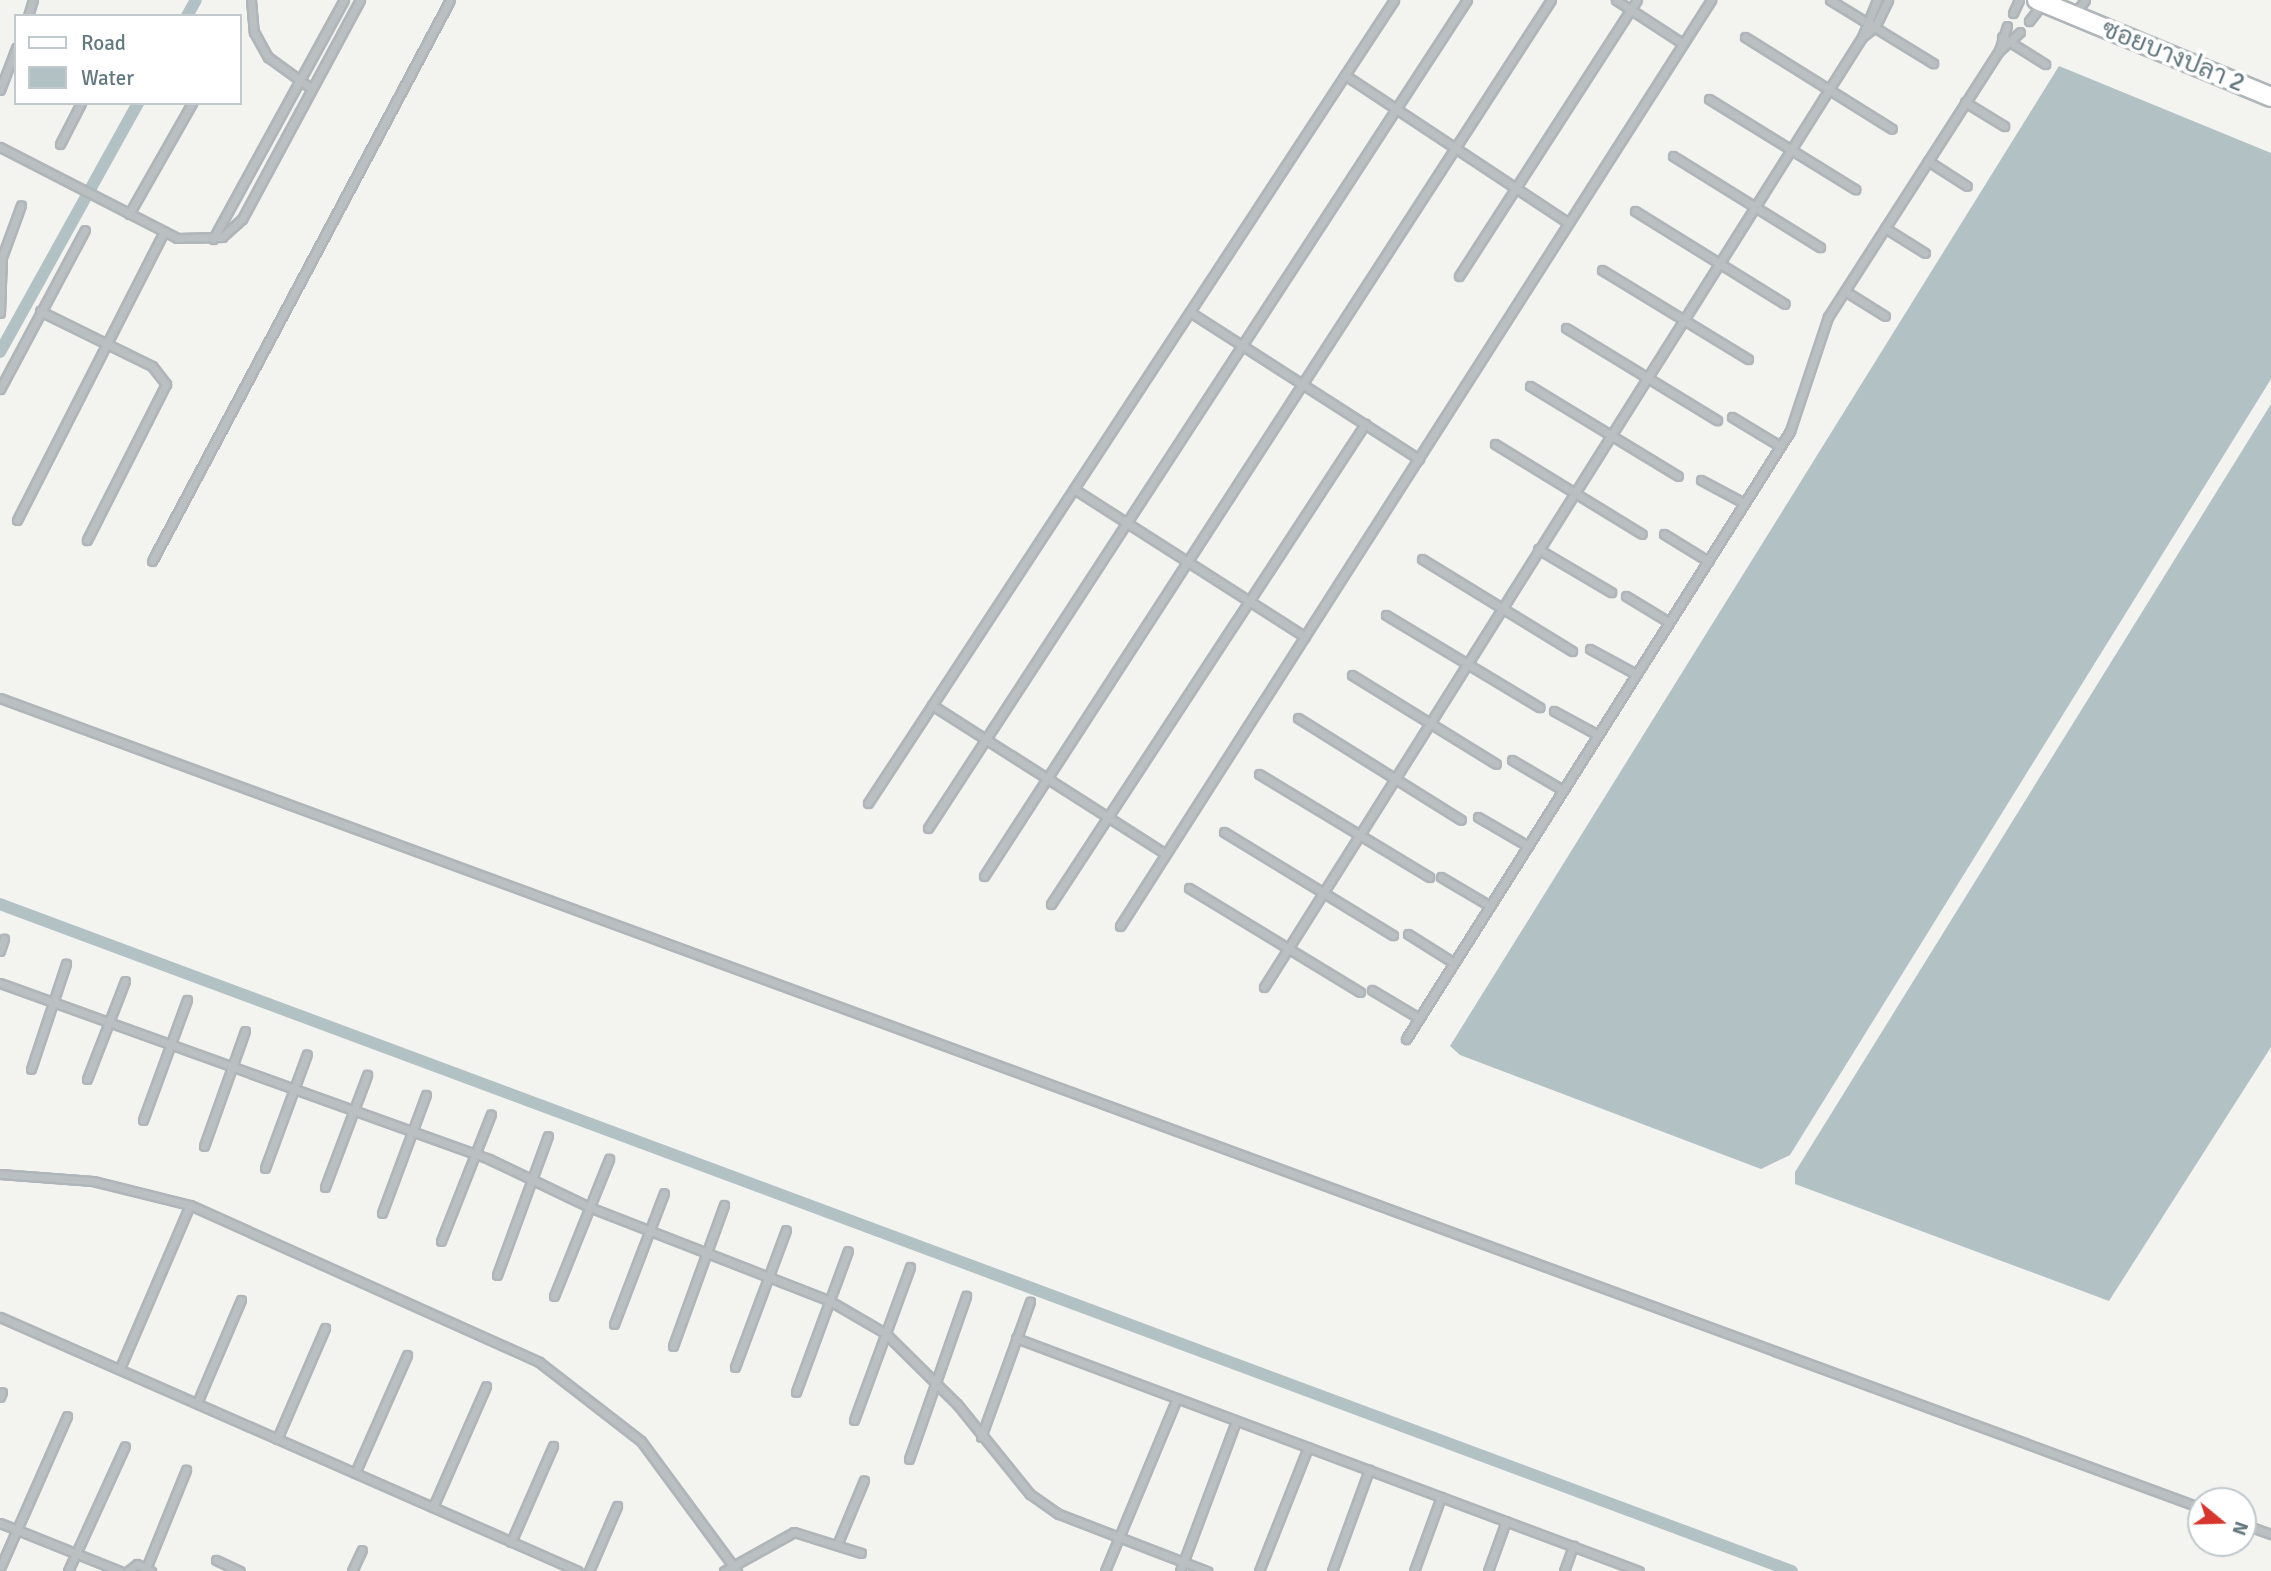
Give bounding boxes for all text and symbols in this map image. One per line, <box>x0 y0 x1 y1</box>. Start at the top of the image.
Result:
legend <box>14 14 242 105</box>
street label: ซอยบางปลา 2 <box>2097 14 2249 100</box>
text: Road <box>81 30 126 56</box>
text: Water <box>81 65 134 91</box>
north arrow <box>2187 1487 2257 1557</box>
text: N <box>2226 1518 2253 1538</box>

